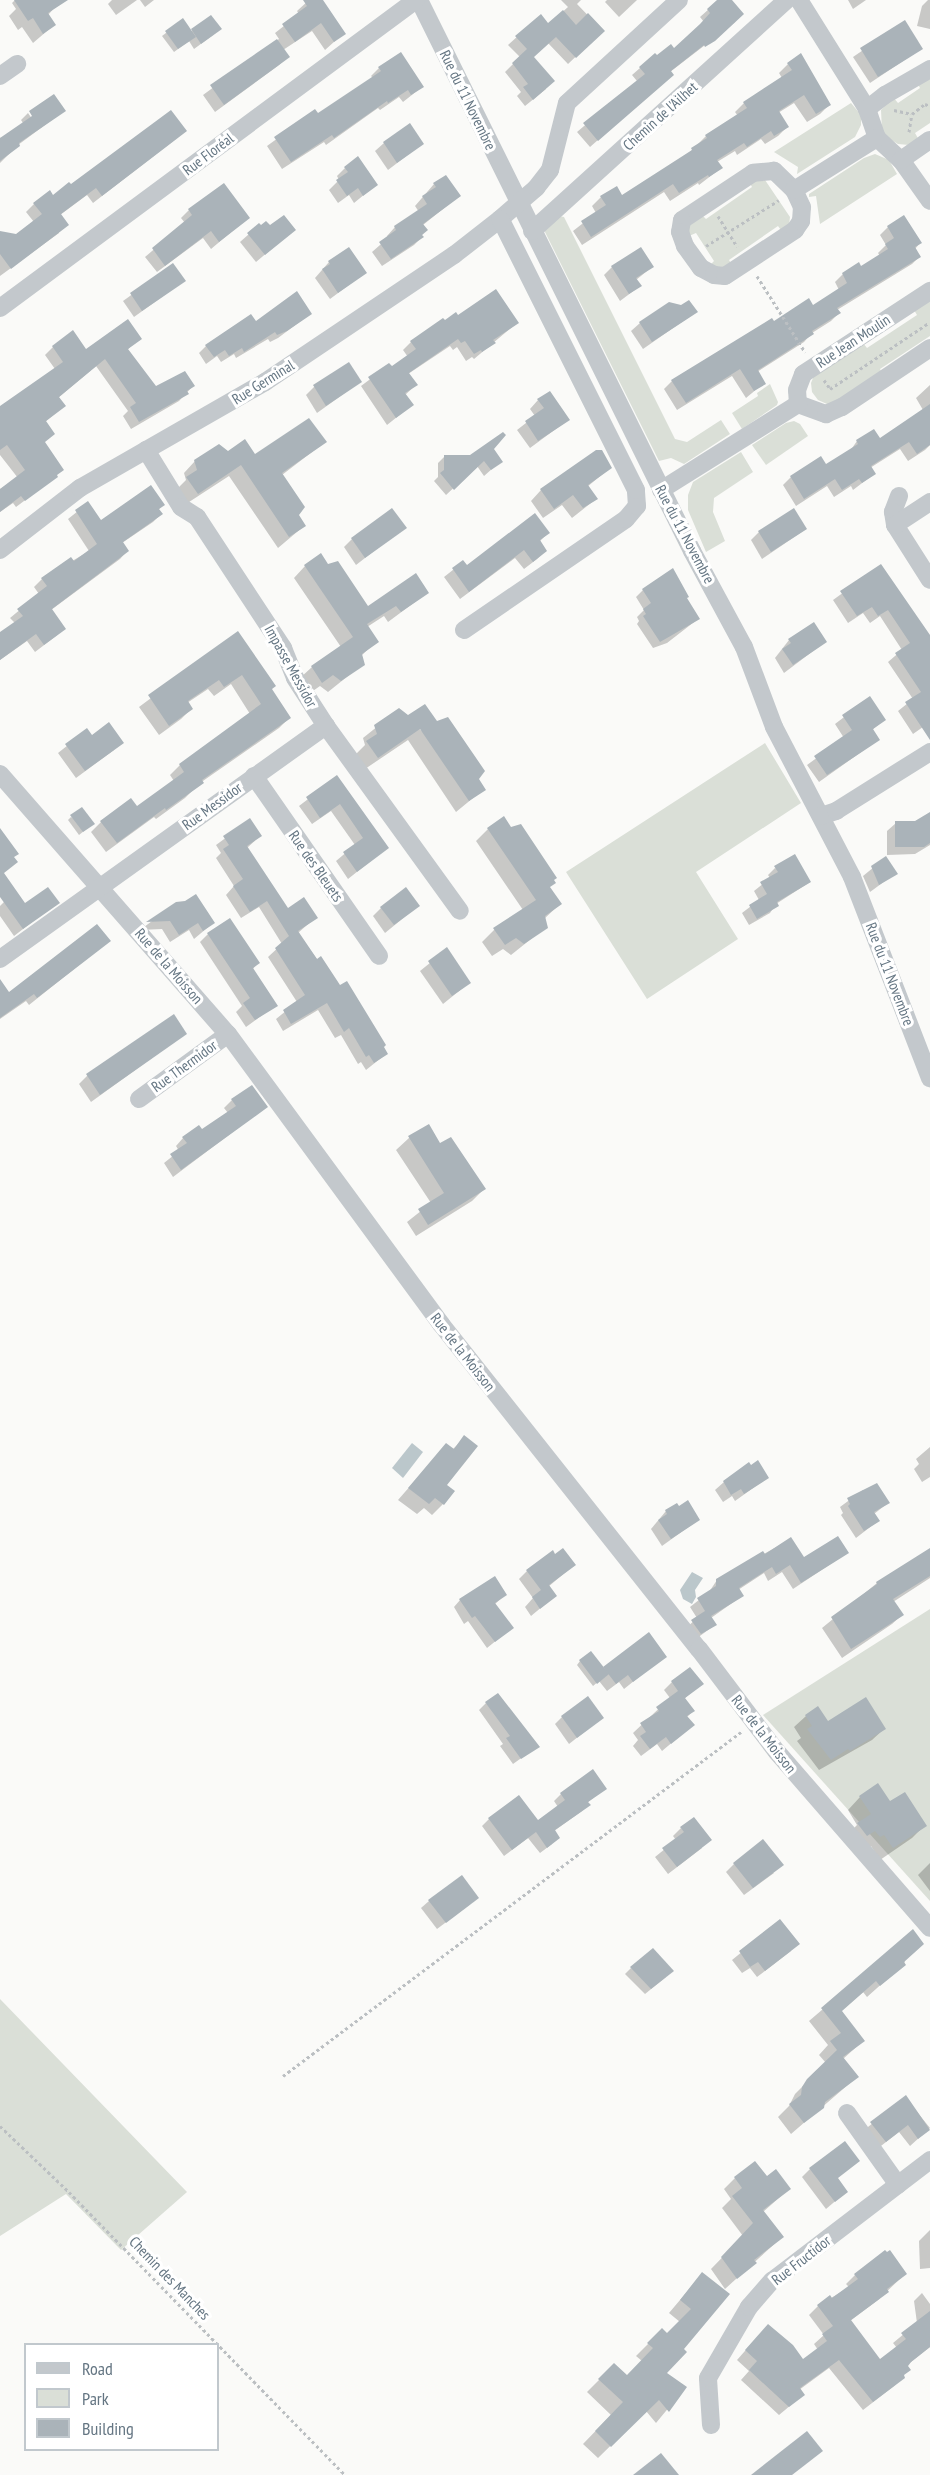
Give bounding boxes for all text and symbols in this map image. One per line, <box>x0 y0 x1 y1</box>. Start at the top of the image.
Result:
street label: Rue du 11 Novembre <box>436 47 500 153</box>
street label: Chemin de l'Ailhet <box>619 78 701 154</box>
street label: Rue Floréal <box>179 129 237 179</box>
street label: Rue Jean Moulin <box>813 310 893 372</box>
street label: Rue Germinal <box>229 356 297 408</box>
street label: Rue du 11 Novembre <box>651 482 719 586</box>
street label: Impasse Messidor <box>261 622 321 710</box>
street label: Rue Messidor <box>179 778 245 834</box>
street label: Rue des Bleuets <box>285 827 347 905</box>
street label: Rue du 11 Novembre <box>862 920 918 1028</box>
street label: Rue de la Moisson <box>131 925 207 1007</box>
street label: Rue Thermidor <box>148 1036 220 1096</box>
street label: Rue de la Moisson <box>427 1309 499 1395</box>
street label: Rue de la Moisson <box>728 1691 800 1777</box>
street label: Rue Fructidor <box>768 2231 834 2289</box>
street label: Chemin des Manches <box>126 2233 214 2323</box>
legend <box>24 2343 219 2451</box>
text: Road <box>82 2357 113 2380</box>
text: Park <box>82 2387 109 2410</box>
text: Building <box>82 2417 134 2440</box>

